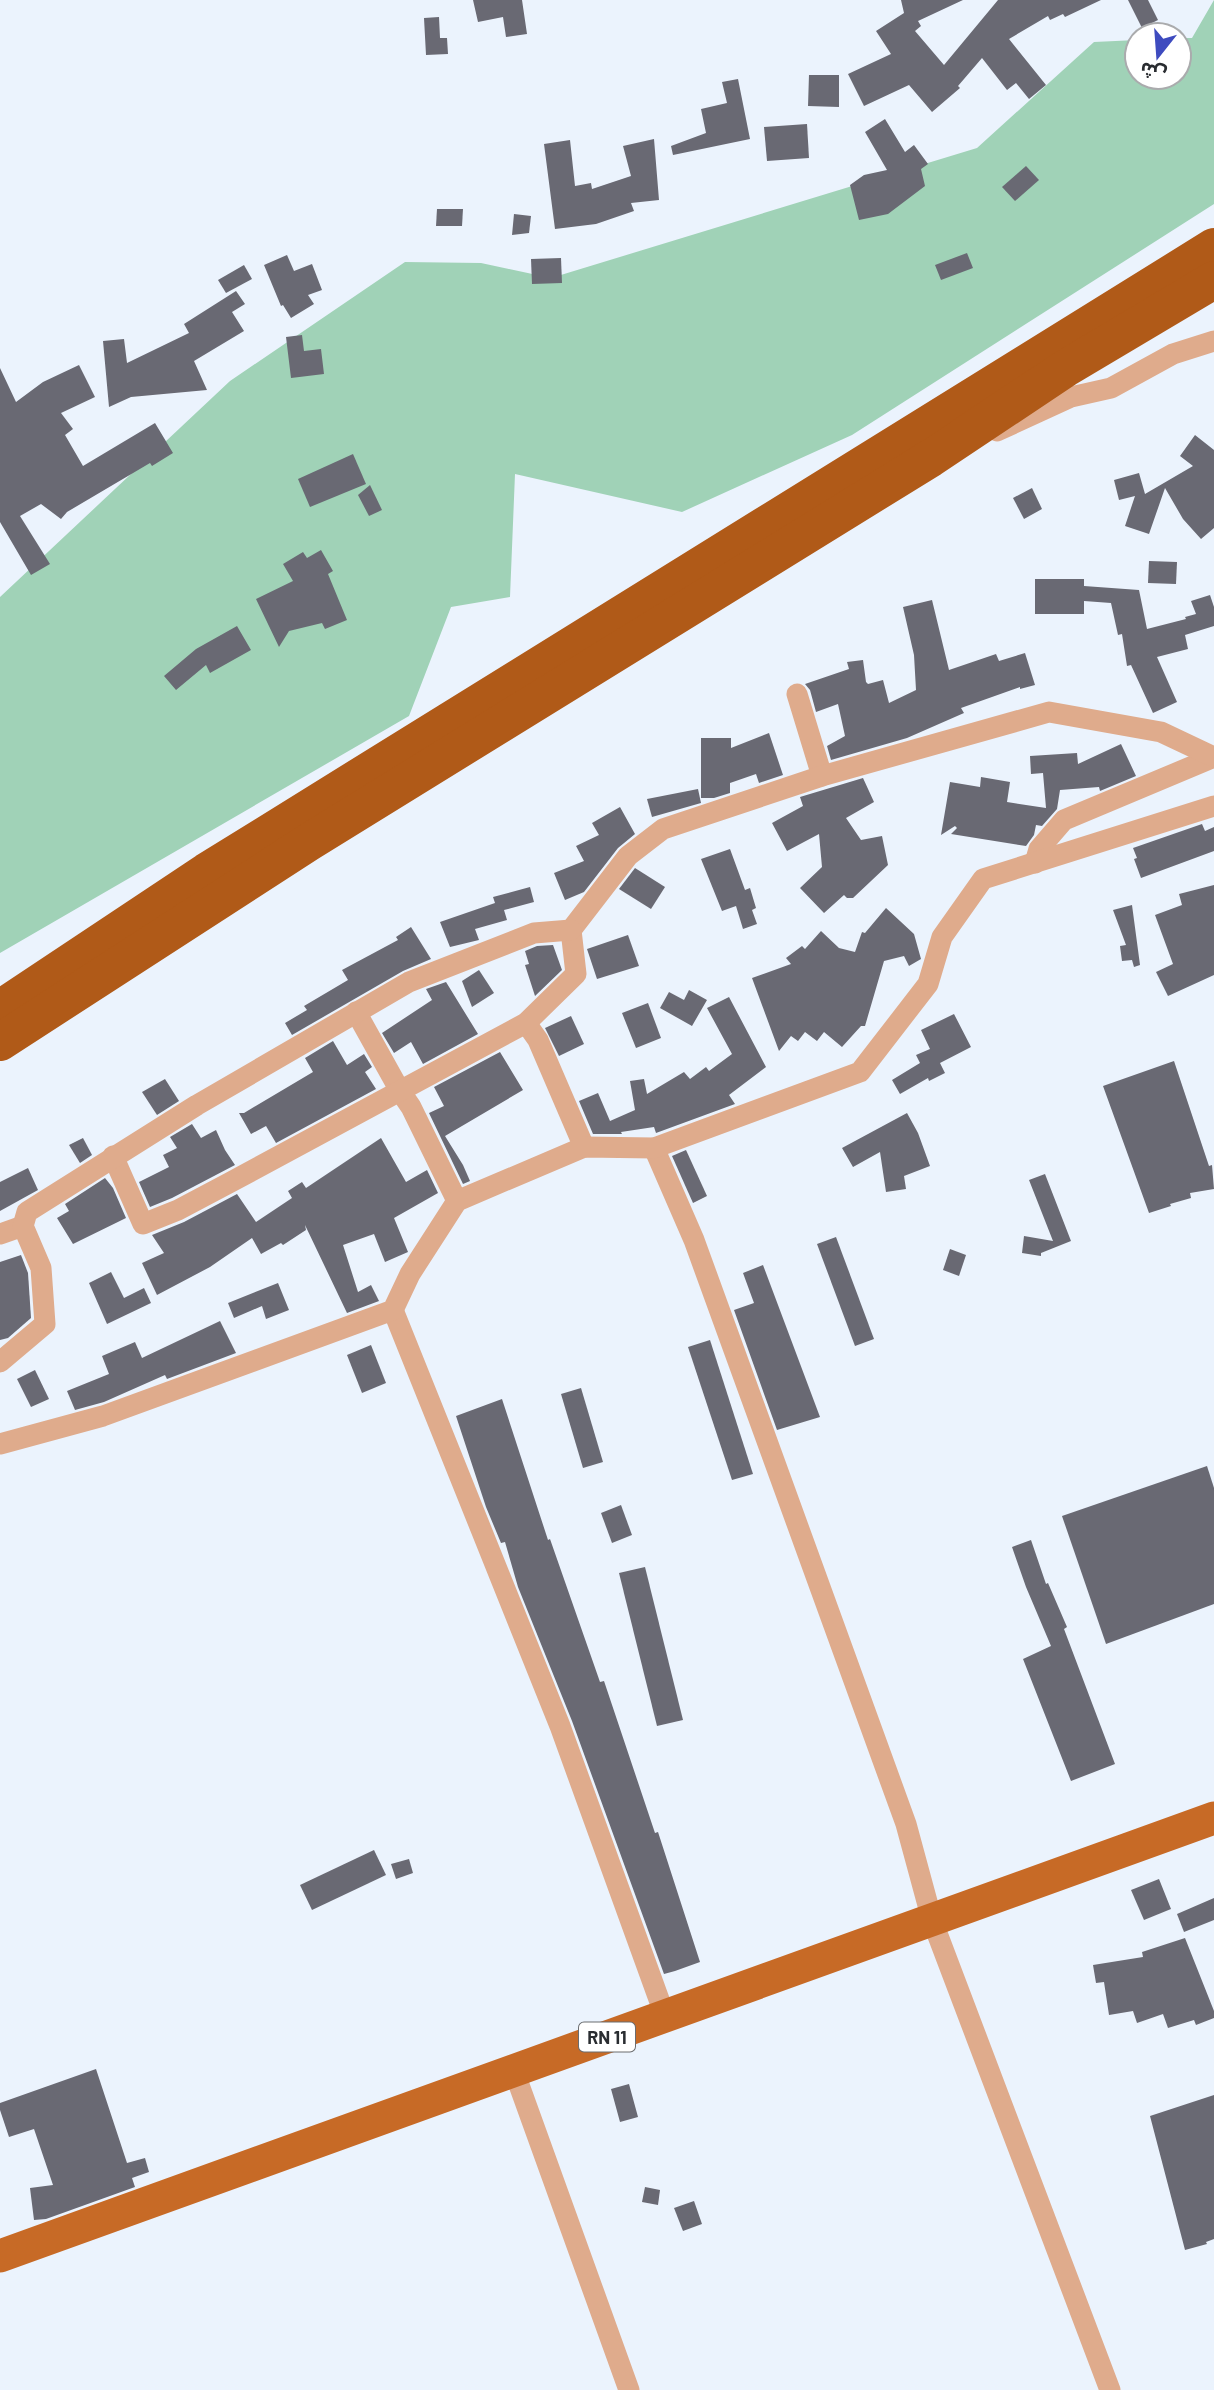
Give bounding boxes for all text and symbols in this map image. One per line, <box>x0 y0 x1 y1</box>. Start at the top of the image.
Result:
north arrow <box>1123 21 1193 91</box>
text: ش <box>1137 58 1169 88</box>
road number: RN 11 <box>579 2022 635 2052</box>

